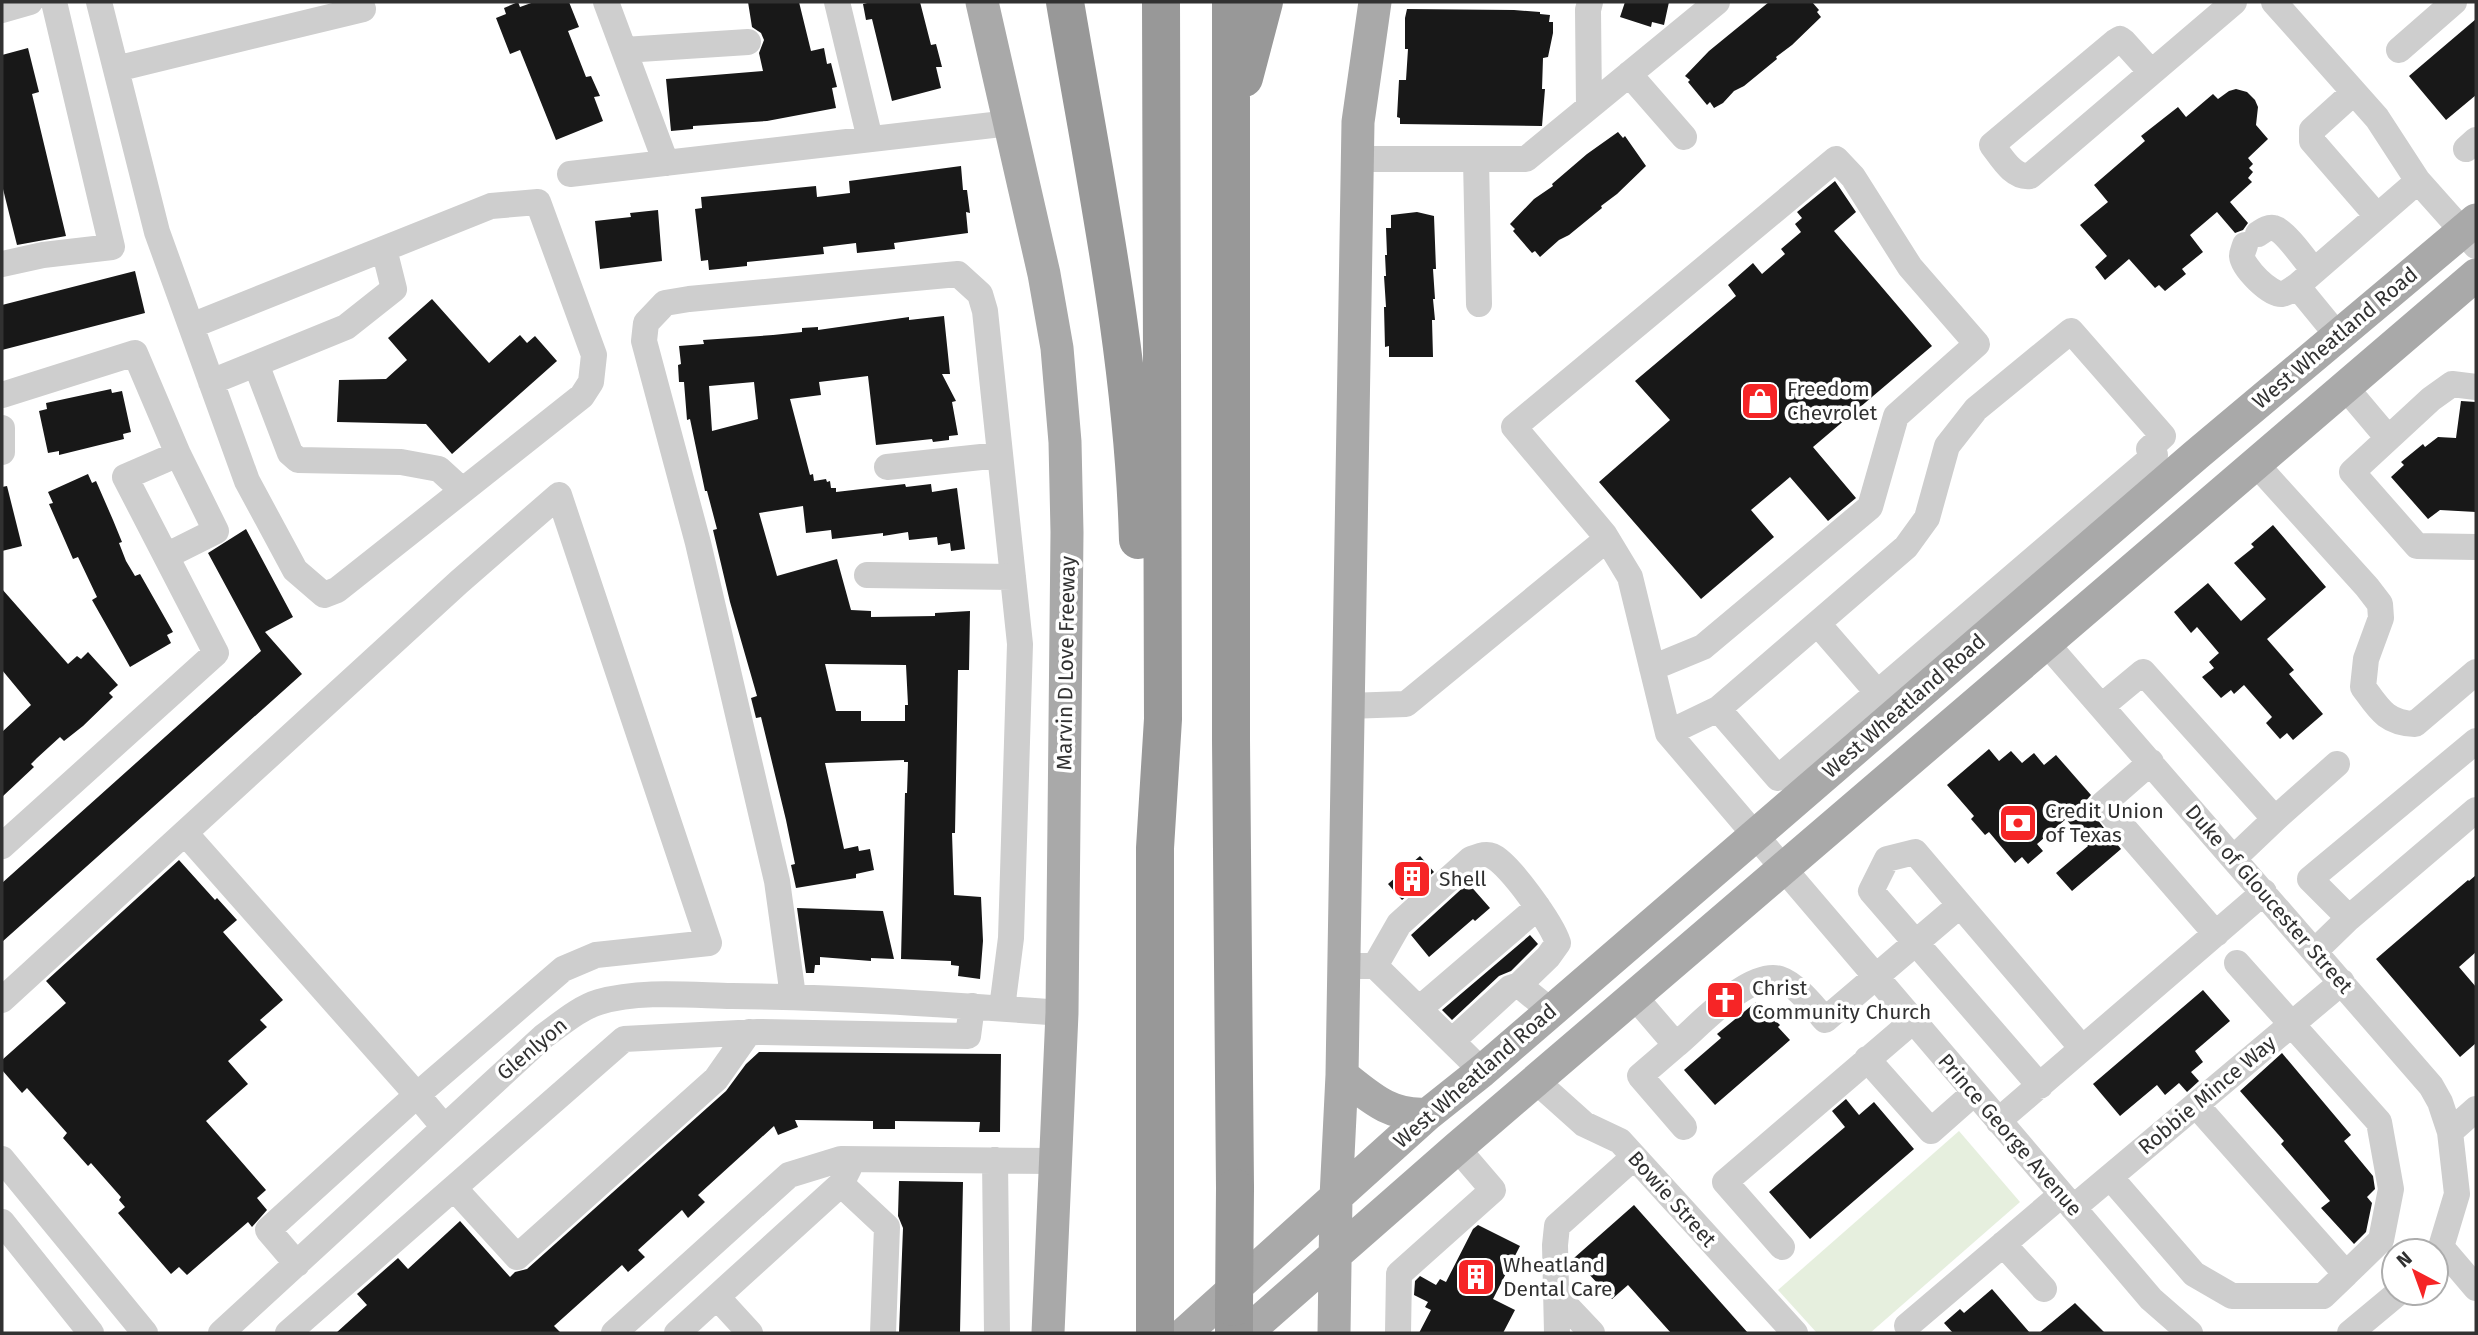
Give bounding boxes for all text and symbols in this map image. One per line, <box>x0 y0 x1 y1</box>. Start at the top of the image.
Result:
street label: West Wheatland Road <box>2247 261 2423 415</box>
place label: Freedom Chevrolet <box>1787 376 1878 426</box>
shop icon: Freedom Chevrolet <box>1739 380 1781 422</box>
street label: Marvin D Love Freeway <box>1051 555 1081 771</box>
street label: West Wheatland Road <box>1817 628 1991 784</box>
place label: Credit Union of Texas <box>2045 798 2164 848</box>
street label: Duke of Gloucester Street <box>2180 799 2359 999</box>
bank icon: Credit Union of Texas <box>1997 802 2039 844</box>
building icon: Shell <box>1391 858 1433 900</box>
place label: Shell <box>1439 866 1487 892</box>
place label: Christ Community Church <box>1752 975 1931 1025</box>
church icon: Christ Community Church <box>1704 979 1746 1021</box>
street label: West Wheatland Road <box>1388 998 1562 1154</box>
street label: Glenlyon <box>492 1012 572 1086</box>
street label: Robbie Mince Way <box>2133 1029 2282 1160</box>
street label: Prince George Avenue <box>1932 1048 2088 1222</box>
street label: Bowie Street <box>1622 1146 1722 1253</box>
north arrow <box>2380 1237 2450 1307</box>
text: N <box>2392 1247 2416 1272</box>
place label: Wheatland Dental Care <box>1503 1252 1613 1302</box>
building icon: Wheatland Dental Care <box>1455 1256 1497 1298</box>

